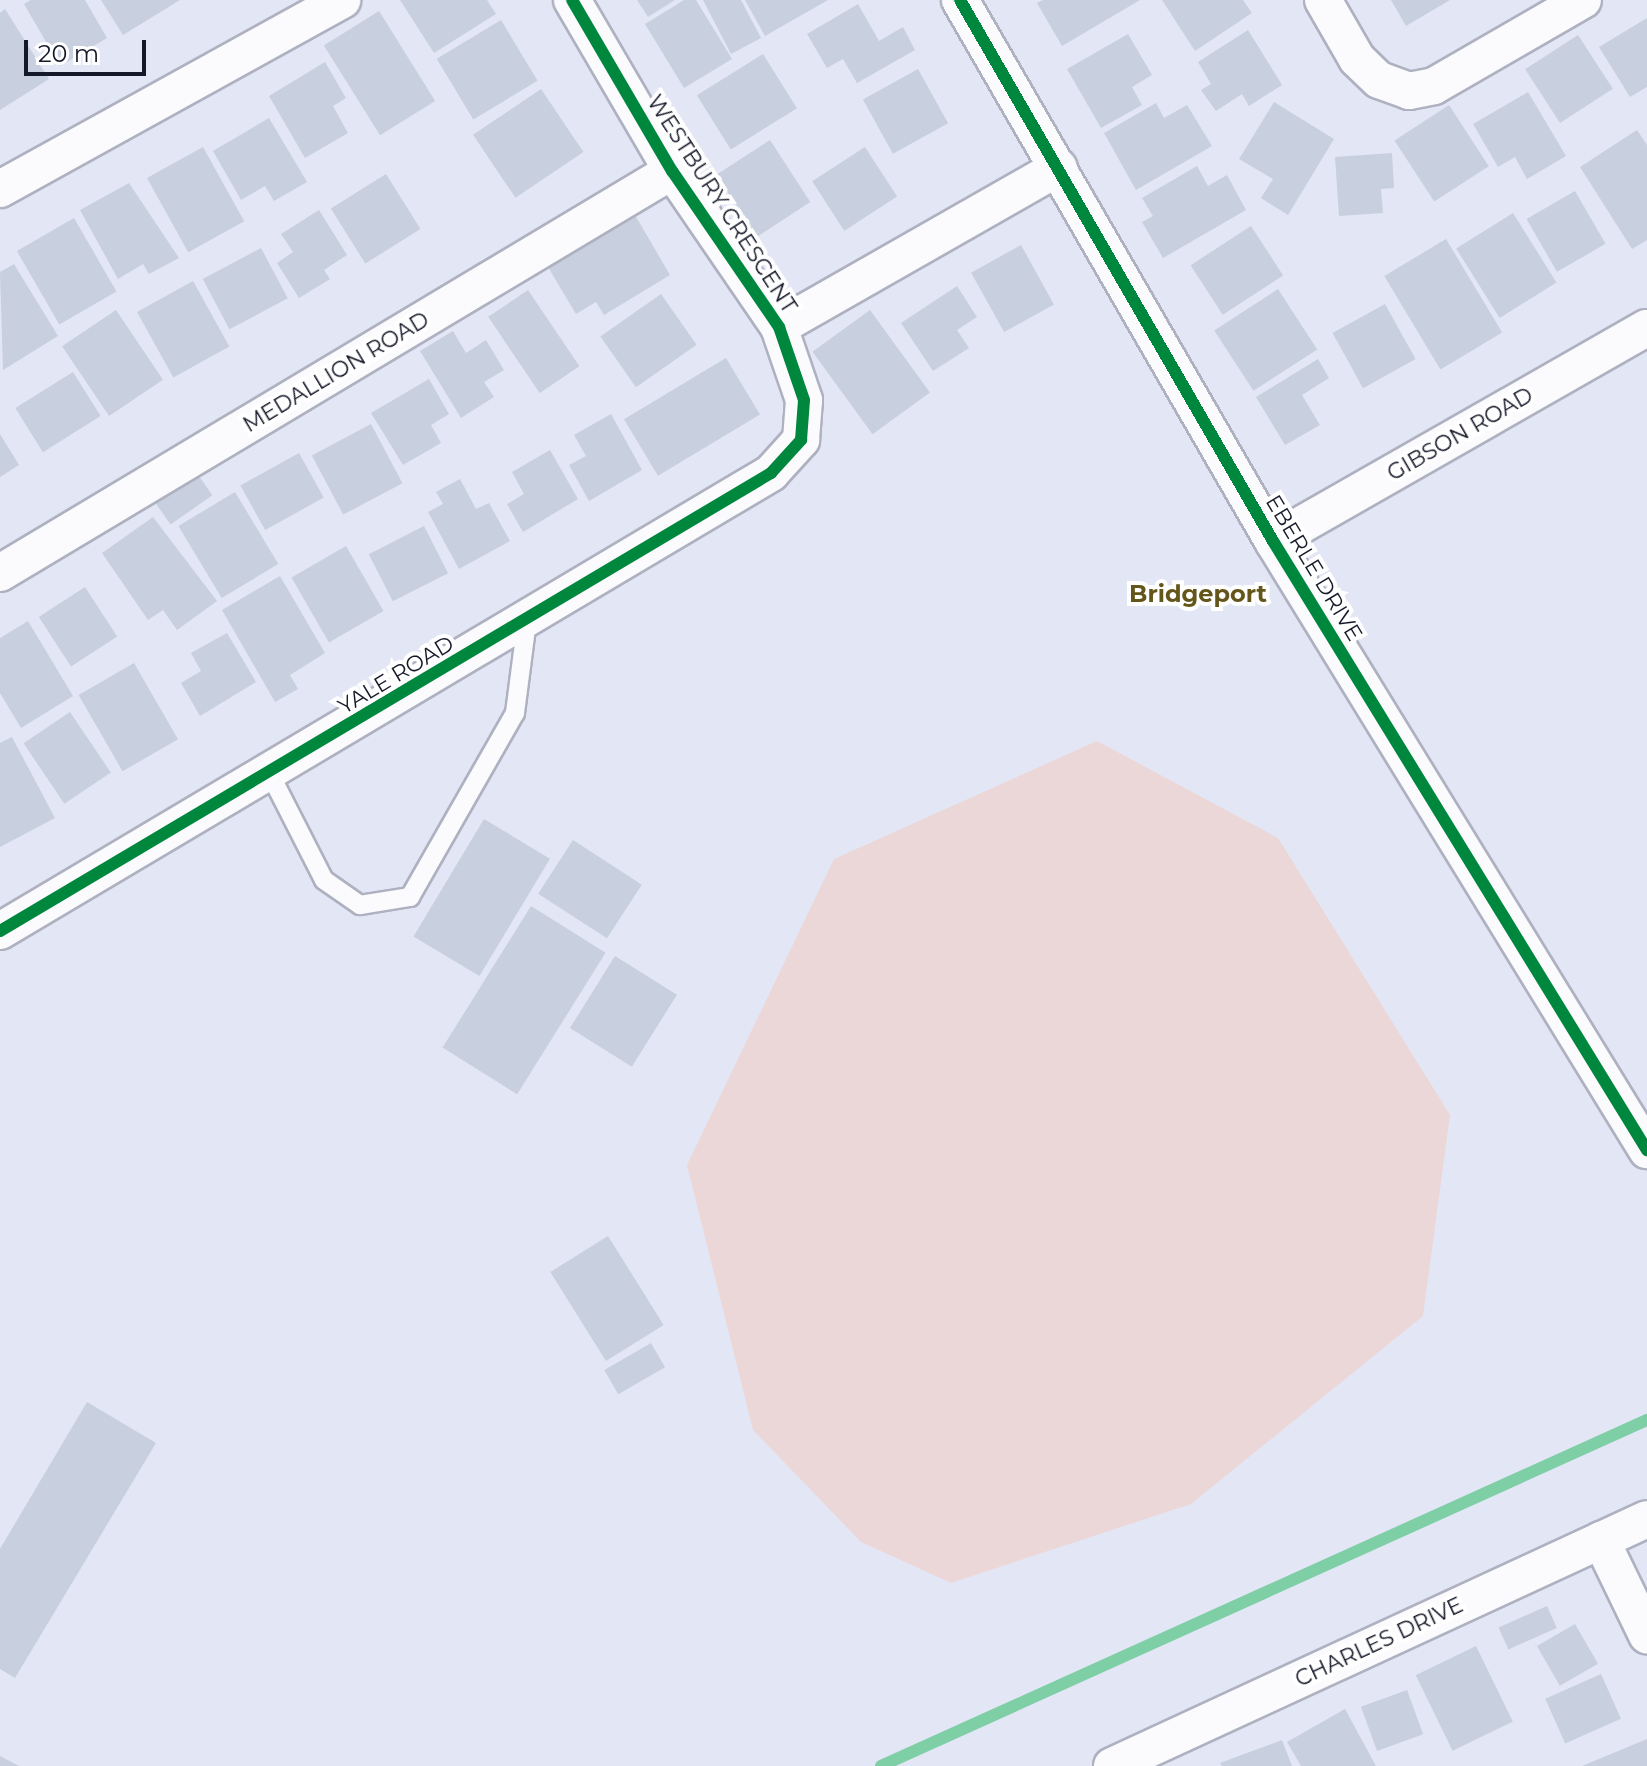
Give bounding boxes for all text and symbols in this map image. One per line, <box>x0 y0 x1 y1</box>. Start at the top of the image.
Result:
scale bar <box>28 24 150 74</box>
text: 20 m <box>38 39 99 68</box>
street label: WESTBURY CRESCENT <box>642 90 802 318</box>
street label: MEDALLION ROAD <box>238 306 434 438</box>
street label: GIBSON ROAD <box>1382 382 1538 486</box>
street label: EBERLE DRIVE <box>1260 490 1368 646</box>
district label: Bridgeport <box>1129 580 1267 608</box>
street label: YALE ROAD <box>333 630 459 720</box>
street label: CHARLES DRIVE <box>1291 1592 1467 1692</box>

